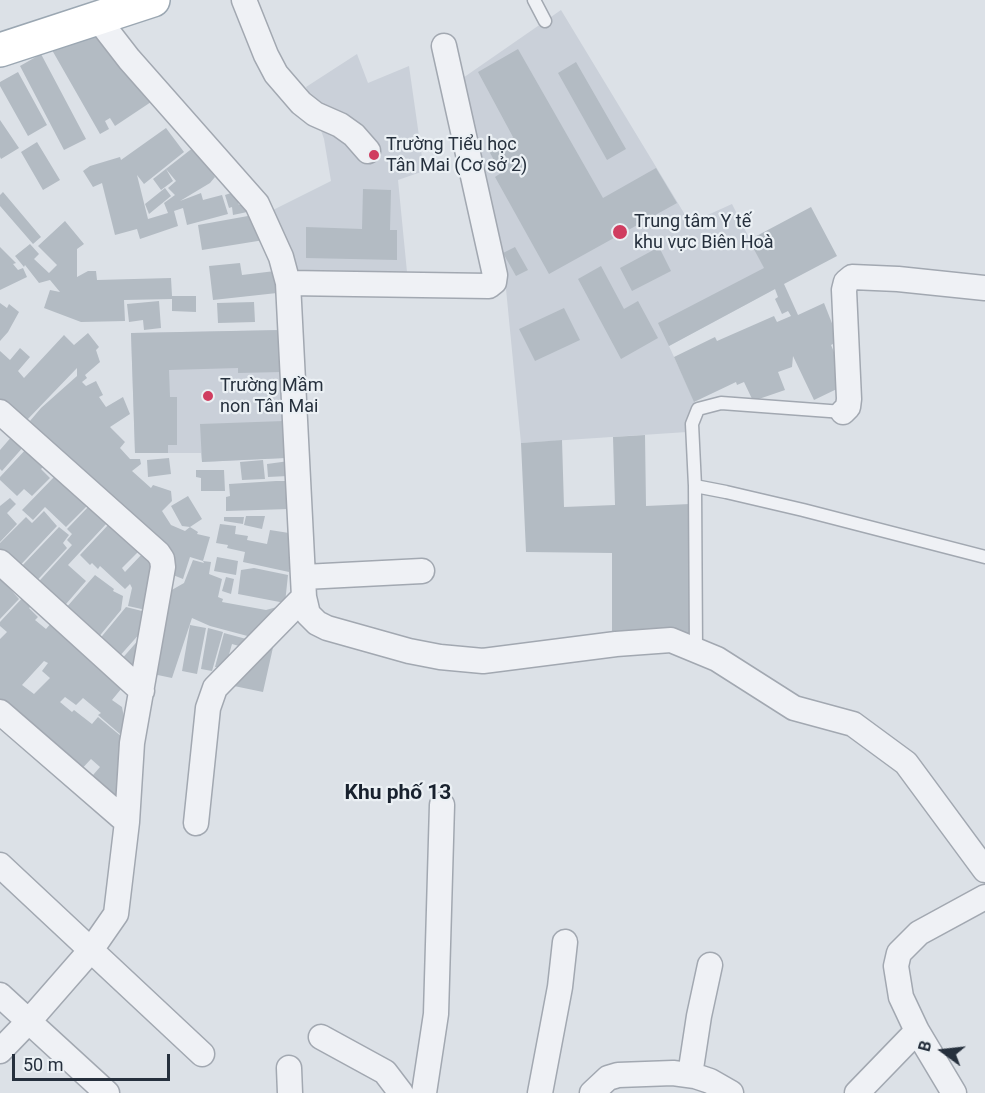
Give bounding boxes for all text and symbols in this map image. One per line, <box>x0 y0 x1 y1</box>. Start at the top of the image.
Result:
place label: Trường Tiểu học Tân Mai (Cơ sở 2) <box>386 134 527 176</box>
marker: Trường Tiểu học Tân Mai (Cơ sở 2) <box>367 148 381 162</box>
place label: Trung tâm Y tế khu vực Biên Hoà <box>634 211 774 254</box>
marker: Trung tâm Y tế khu vực Biên Hoà <box>611 223 629 241</box>
place label: Trường Mầm non Tân Mai <box>220 375 323 418</box>
marker: Trường Mầm non Tân Mai <box>201 389 215 403</box>
district label: Khu phố 13 <box>345 781 451 807</box>
north arrow <box>913 1021 973 1081</box>
text: B <box>915 1039 936 1054</box>
scale bar <box>15 1042 172 1080</box>
text: 50 m <box>23 1054 63 1075</box>

